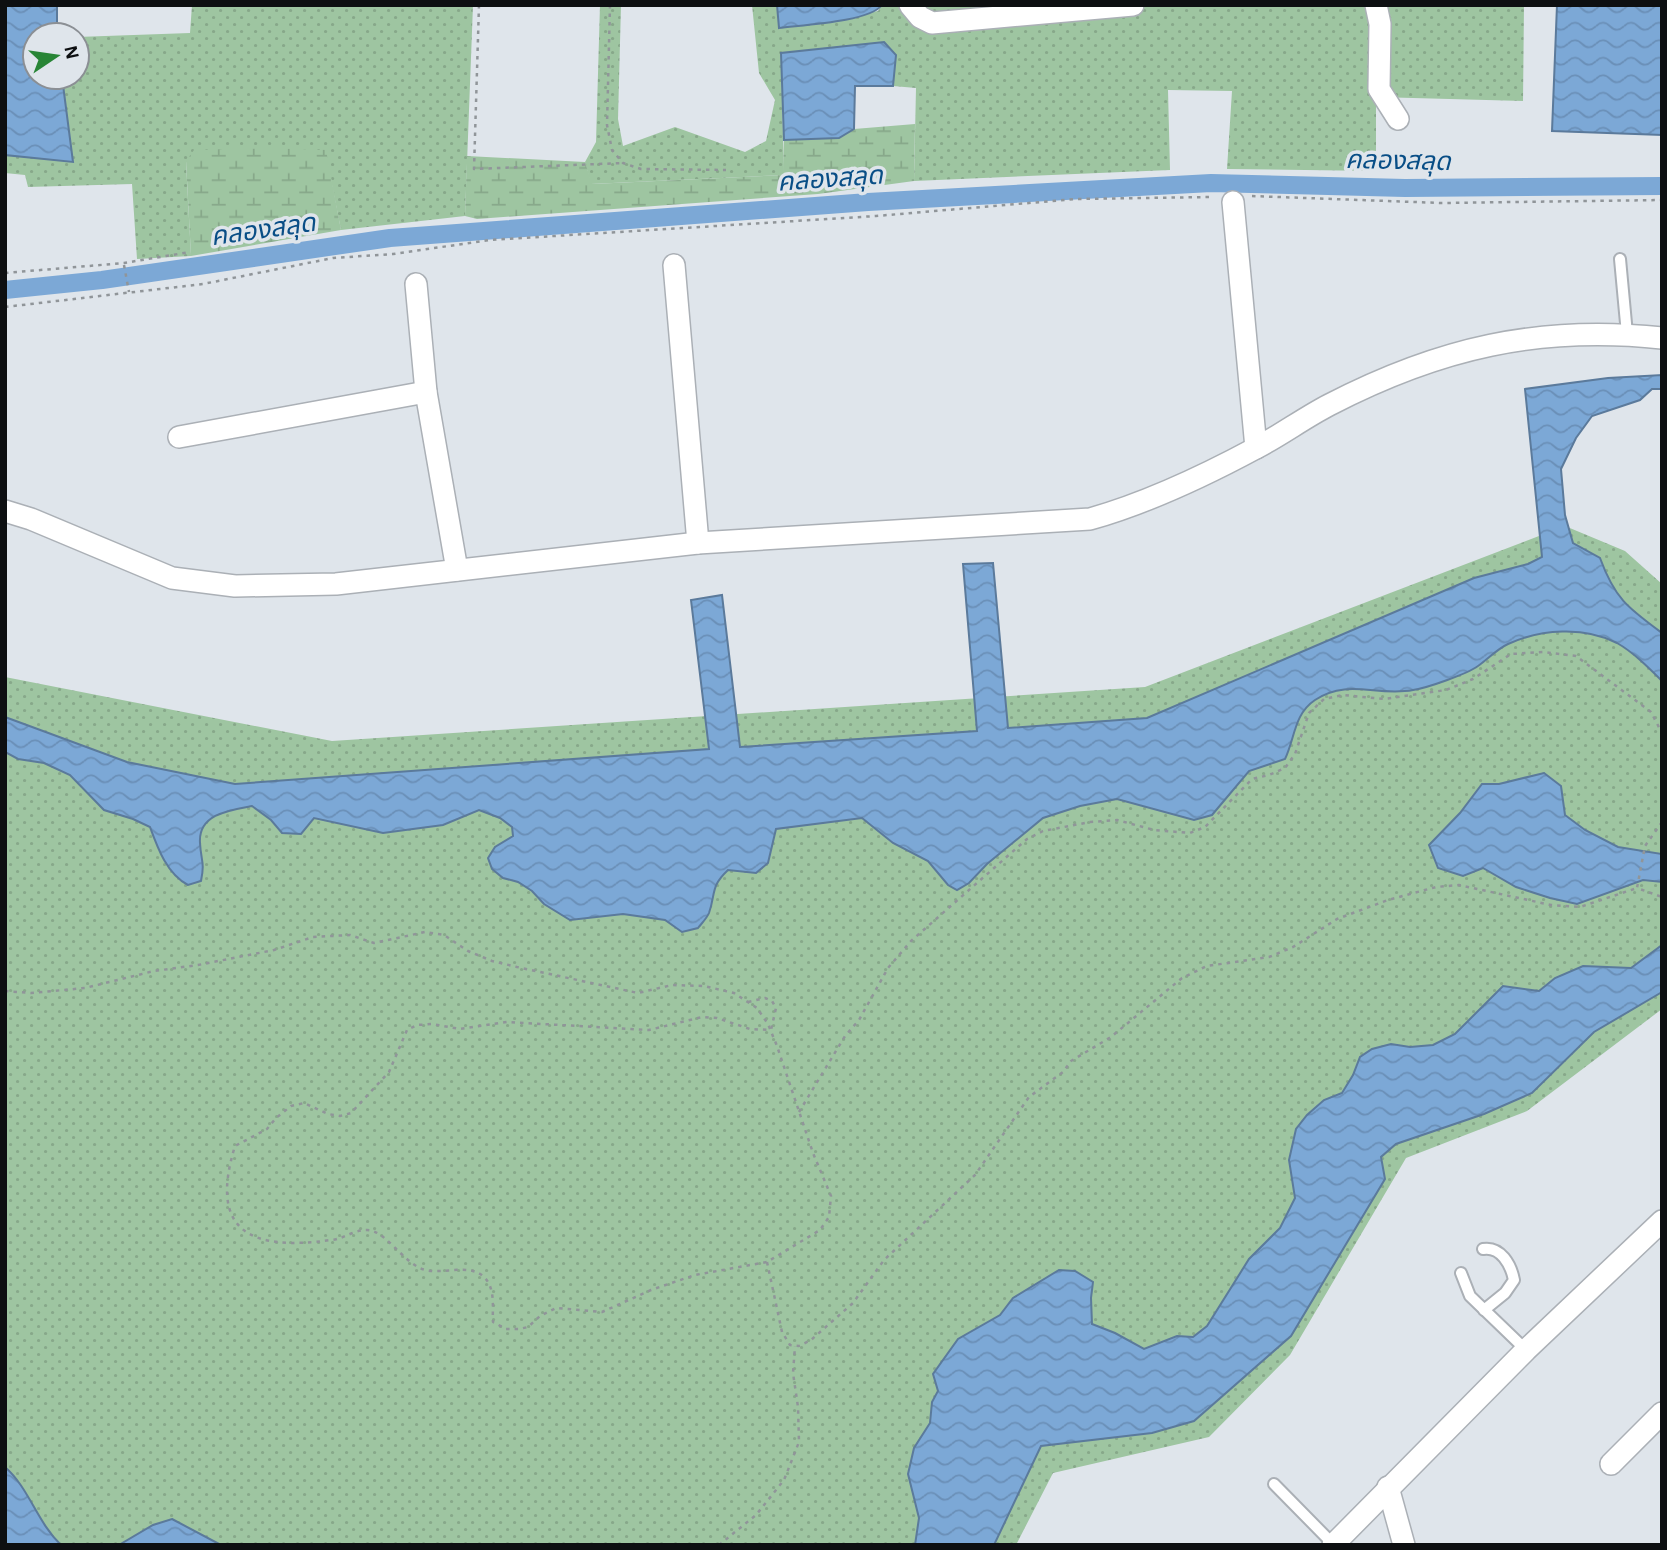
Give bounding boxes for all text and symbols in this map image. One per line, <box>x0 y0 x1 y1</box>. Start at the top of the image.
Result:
north arrow <box>21 21 91 91</box>
text: N <box>60 44 82 61</box>
water label: คลองสลุด <box>1345 147 1452 177</box>
water label: คลองสลุด <box>777 162 885 198</box>
water label: คลองสลุด <box>209 210 318 252</box>

